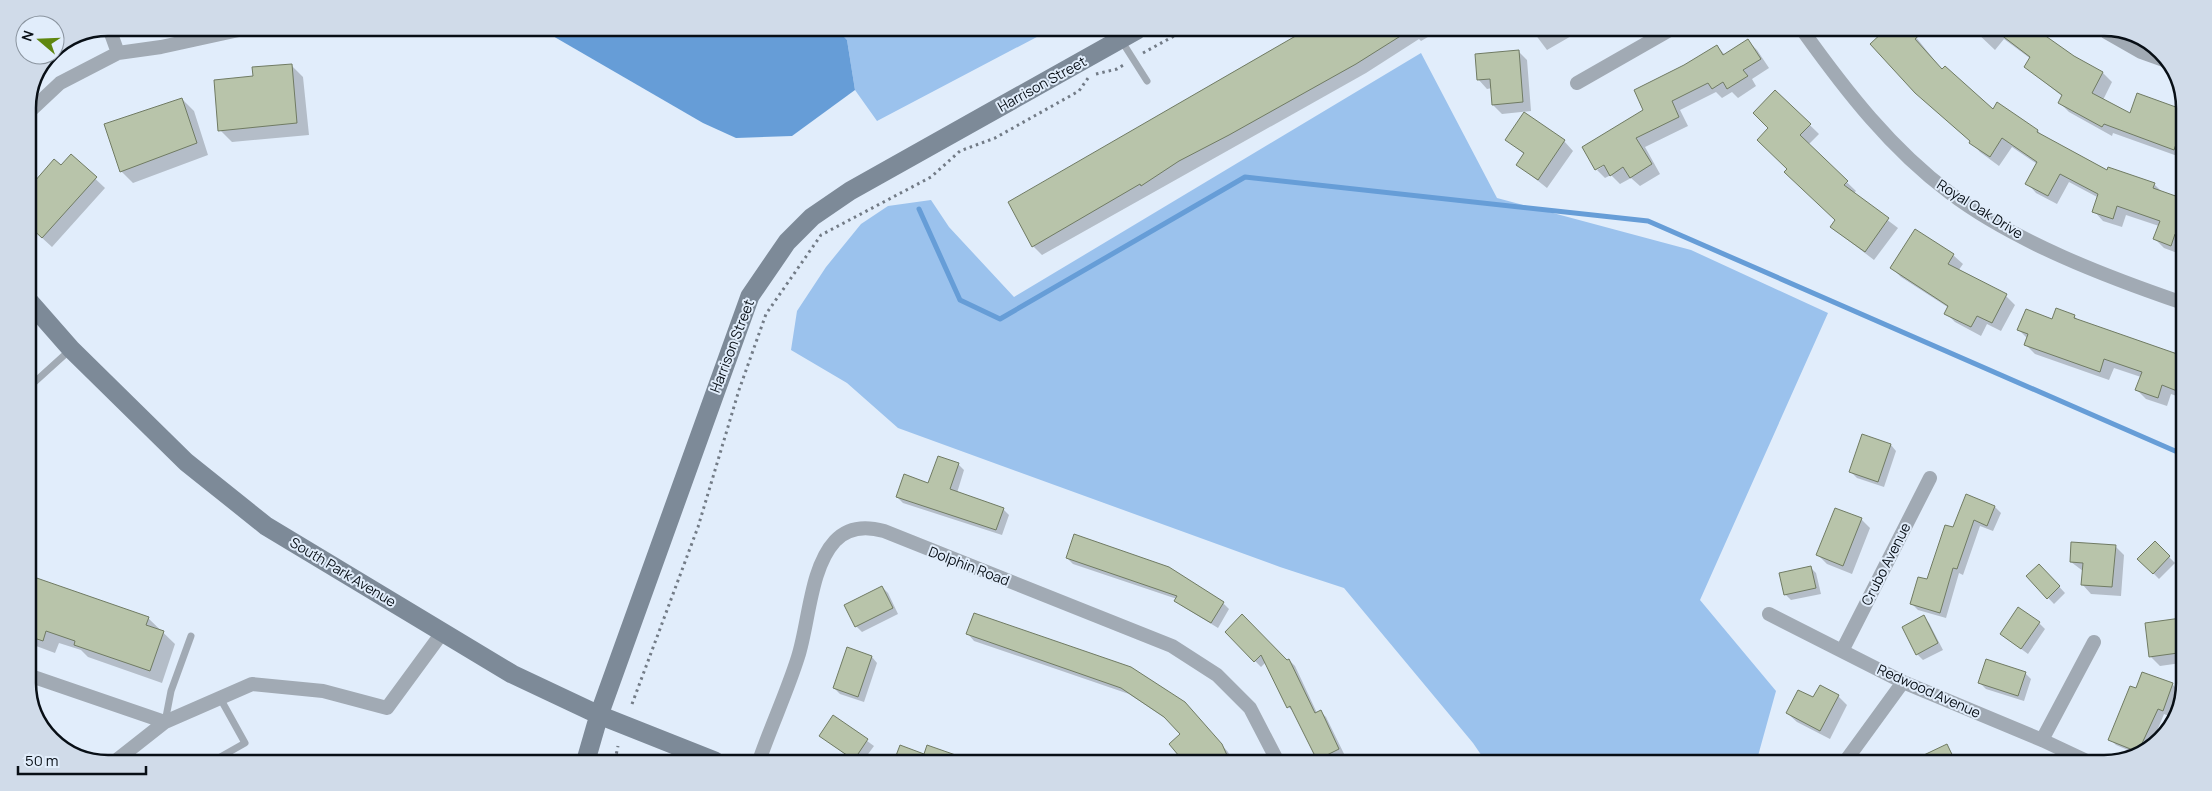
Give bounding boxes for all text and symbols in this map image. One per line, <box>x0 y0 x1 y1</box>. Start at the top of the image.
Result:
north arrow <box>15 15 65 65</box>
text: N <box>17 28 38 43</box>
street label: Harrison Street <box>994 51 1090 116</box>
street label: Royal Oak Drive <box>1934 175 2027 243</box>
street label: Harrison Street <box>705 296 758 395</box>
street label: Crubo Avenue <box>1857 519 1915 608</box>
street label: South Park Avenue <box>287 532 400 611</box>
street label: Dolphin Road <box>926 541 1012 590</box>
street label: Redwood Avenue <box>1874 659 1984 722</box>
scale bar <box>18 744 145 776</box>
text: 50 m <box>25 750 59 771</box>

